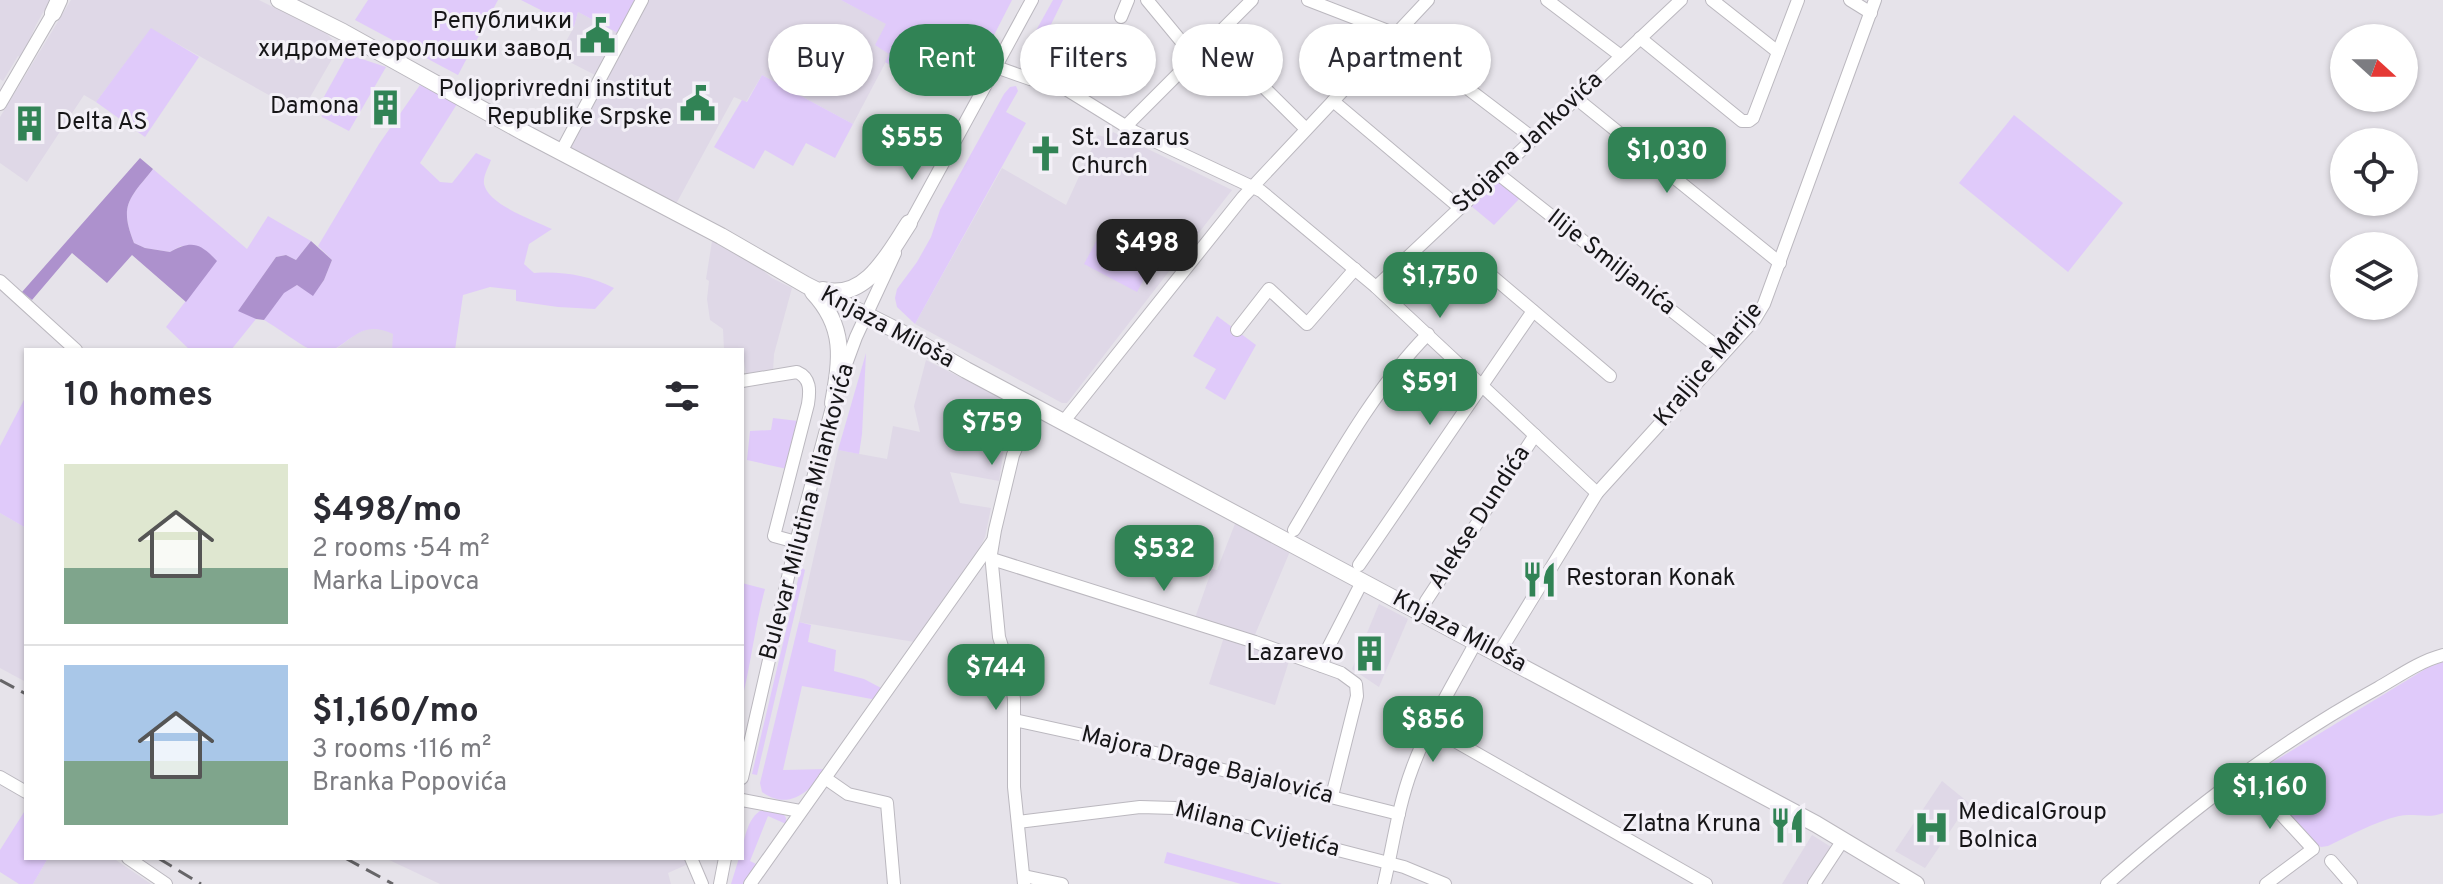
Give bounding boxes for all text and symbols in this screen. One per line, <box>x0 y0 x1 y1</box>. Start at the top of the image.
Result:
place label: Републички хидрометеоролошки завод <box>258 7 572 65</box>
public building icon: Републички хидрометеоролошки завод <box>579 17 617 55</box>
chip: Buy <box>768 24 873 96</box>
chip: Rent <box>889 24 1004 96</box>
chip: Filters <box>1020 24 1156 96</box>
chip: New <box>1172 24 1283 96</box>
chip: Apartment <box>1299 24 1491 96</box>
north arrow <box>2330 24 2418 112</box>
map controls <box>2330 24 2418 320</box>
street label: Stojana Jankovića <box>1446 66 1610 220</box>
place label: Poljoprivredni institut Republike Srpske <box>439 75 672 133</box>
public building icon: Poljoprivredni institut Republike Srpske <box>679 85 717 123</box>
building icon: Damona <box>366 88 404 126</box>
place label: Damona <box>270 92 359 122</box>
building icon: Delta AS <box>11 104 49 142</box>
place label: Delta AS <box>56 108 148 138</box>
pin: $555 <box>865 114 959 182</box>
text: $555 <box>880 123 944 156</box>
place label: St. Lazarus Church <box>1071 124 1190 182</box>
pin: $1,030 <box>1602 127 1732 195</box>
button: locate <box>2330 128 2418 216</box>
church icon: St. Lazarus Church <box>1026 134 1064 172</box>
text: $1,030 <box>1626 136 1708 169</box>
street label: Ilije Smiljanića <box>1541 203 1681 323</box>
pin: $498 <box>1100 219 1194 287</box>
text: $498 <box>1115 228 1179 261</box>
button: layers <box>2330 232 2418 320</box>
pin: $1,750 <box>1375 252 1505 320</box>
text: $1,750 <box>1401 261 1479 294</box>
street label: Knjaza Miloša <box>815 280 959 376</box>
street label: Kraljice Marije <box>1648 296 1770 434</box>
pin: $591 <box>1383 359 1477 427</box>
street label: Bulevar Milutina Milankovića <box>754 360 862 664</box>
text: $591 <box>1401 368 1459 401</box>
icon: filters <box>660 374 704 418</box>
text: 10 homes <box>64 375 213 418</box>
pin: $759 <box>945 399 1039 467</box>
text: $759 <box>961 408 1023 441</box>
street label: Alekse Dundića <box>1422 441 1538 595</box>
text: $498/mo <box>312 490 462 533</box>
icon: home <box>128 496 224 592</box>
pin: $532 <box>1117 525 1211 593</box>
text: 2 rooms · 54 m² <box>312 533 490 566</box>
text: $532 <box>1133 534 1195 567</box>
restaurant icon: Restoran Konak <box>1521 560 1559 598</box>
place label: Restoran Konak <box>1566 564 1736 594</box>
text: Marka Lipovca <box>312 566 479 599</box>
street label: Knjaza Miloša <box>1387 584 1531 680</box>
building icon: Lazarevo <box>1351 635 1389 673</box>
place label: Lazarevo <box>1246 639 1344 669</box>
pin: $744 <box>949 644 1043 712</box>
text: $744 <box>966 653 1026 686</box>
text: $1,160/mo <box>312 691 479 734</box>
pin: $856 <box>1386 696 1480 764</box>
icon: home <box>128 697 224 793</box>
text: $856 <box>1401 705 1465 738</box>
street label: Majora Drage Bajalovića <box>1078 720 1336 812</box>
text: 3 rooms · 116 m² <box>312 734 491 767</box>
pin: $1,160 <box>2205 763 2335 831</box>
text: Branka Popovića <box>312 767 507 800</box>
text: $1,160 <box>2232 772 2308 805</box>
street label: Milana Cvijetića <box>1171 795 1343 865</box>
place label: MedicalGroup Bolnica <box>1958 798 2107 856</box>
restaurant icon: Zlatna Kruna <box>1768 806 1806 844</box>
hospital icon: MedicalGroup Bolnica <box>1913 808 1951 846</box>
place label: Zlatna Kruna <box>1622 810 1761 840</box>

